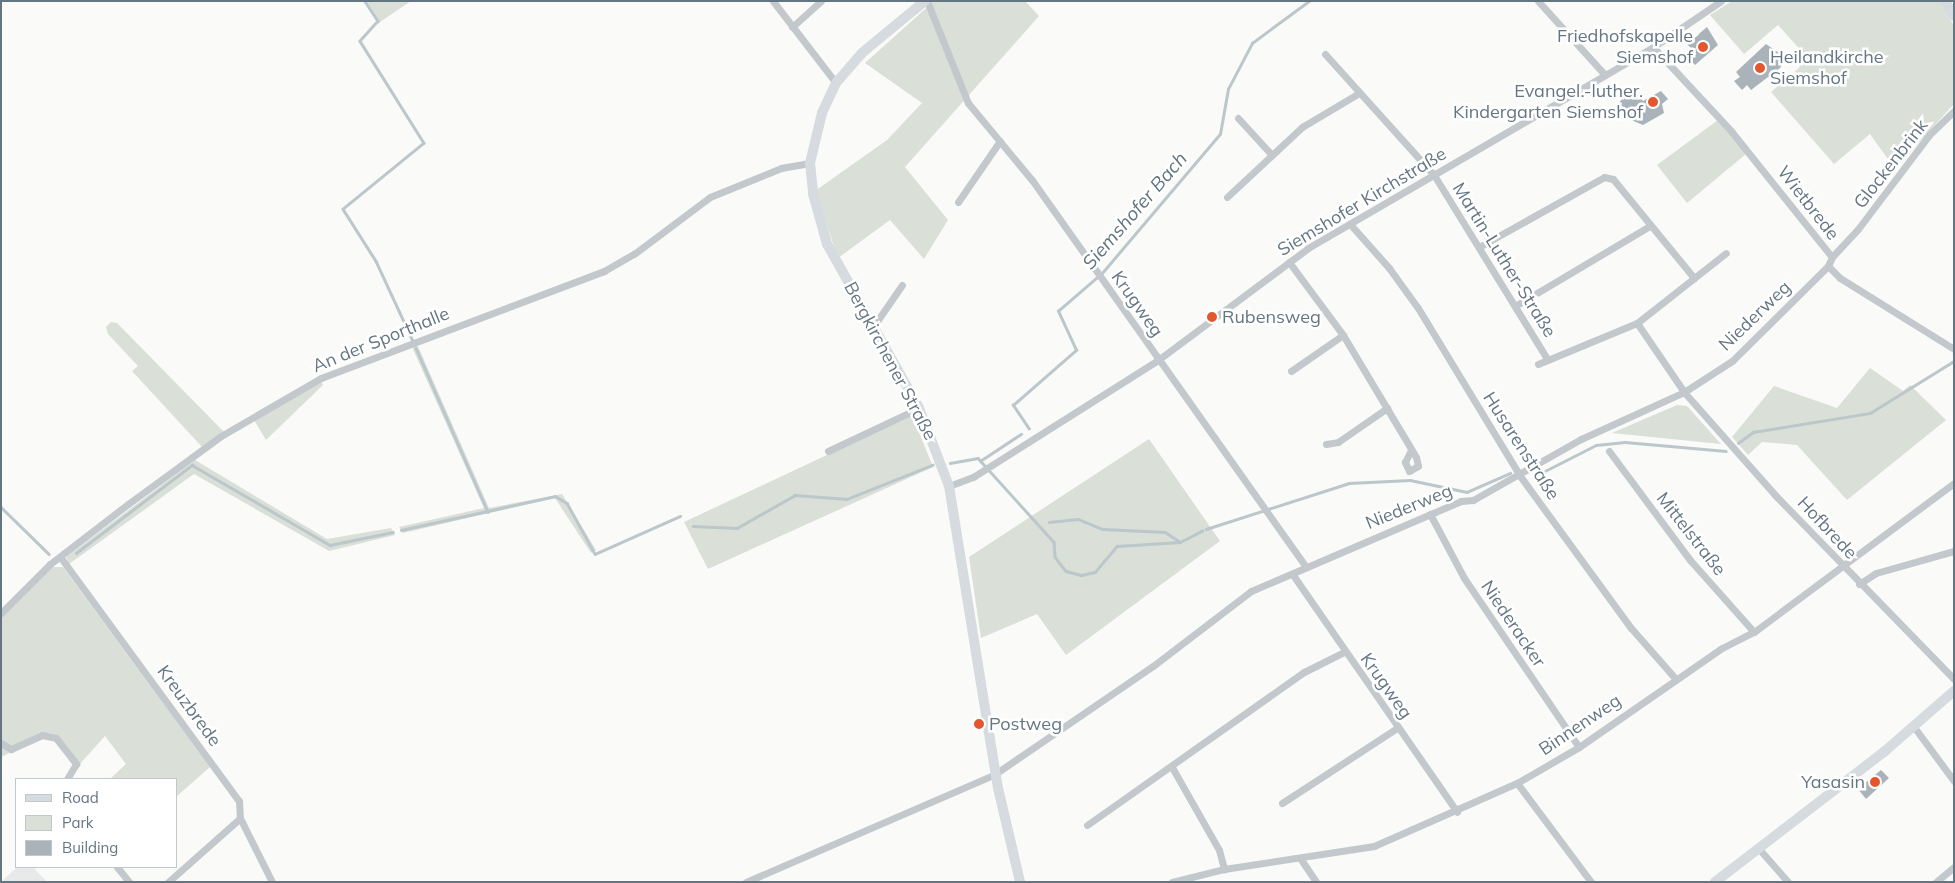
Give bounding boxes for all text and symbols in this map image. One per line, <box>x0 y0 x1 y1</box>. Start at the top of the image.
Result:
place label: Friedhofskapelle Siemshof <box>1557 26 1693 68</box>
marker: Friedhofskapelle Siemshof <box>1697 41 1709 53</box>
place label: Heilandkirche Siemshof <box>1770 47 1884 90</box>
marker: Heilandkirche Siemshof <box>1754 62 1766 74</box>
place label: Evangel.-luther. Kindergarten Siemshof <box>1453 81 1643 124</box>
marker: Evangel.-luther. Kindergarten Siemshof <box>1647 96 1659 108</box>
street label: Glockenbrink <box>1849 115 1933 213</box>
street label: Siemshofer Kirchstraße <box>1274 143 1450 261</box>
water label: Siemshofer Bach <box>1078 148 1192 274</box>
street label: Wietbrede <box>1772 162 1844 244</box>
street label: Martin-Luther-Straße <box>1448 179 1560 341</box>
street label: Krugweg <box>1107 267 1167 341</box>
street label: Niederweg <box>1715 277 1795 355</box>
street label: Bergkirchener Straße <box>839 278 941 444</box>
street label: An der Sporthalle <box>309 303 453 377</box>
place label: Rubensweg <box>1222 306 1321 328</box>
marker: Rubensweg <box>1206 311 1218 323</box>
street label: Husarenstraße <box>1478 388 1564 504</box>
street label: Niederweg <box>1363 480 1455 534</box>
street label: Mittelstraße <box>1652 488 1730 580</box>
street label: Hofbrede <box>1793 492 1861 564</box>
street label: Niederacker <box>1476 577 1550 671</box>
street label: Krugweg <box>1356 649 1416 723</box>
street label: Kreuzbrede <box>152 661 226 751</box>
street label: Binnenweg <box>1535 690 1625 760</box>
place label: Postweg <box>989 713 1062 735</box>
marker: Postweg <box>973 718 985 730</box>
place label: Yasasin <box>1801 771 1865 793</box>
marker: Yasasin <box>1869 776 1881 788</box>
legend <box>15 778 178 868</box>
text: Road <box>62 788 99 807</box>
text: Park <box>62 813 94 832</box>
text: Building <box>62 838 118 857</box>

